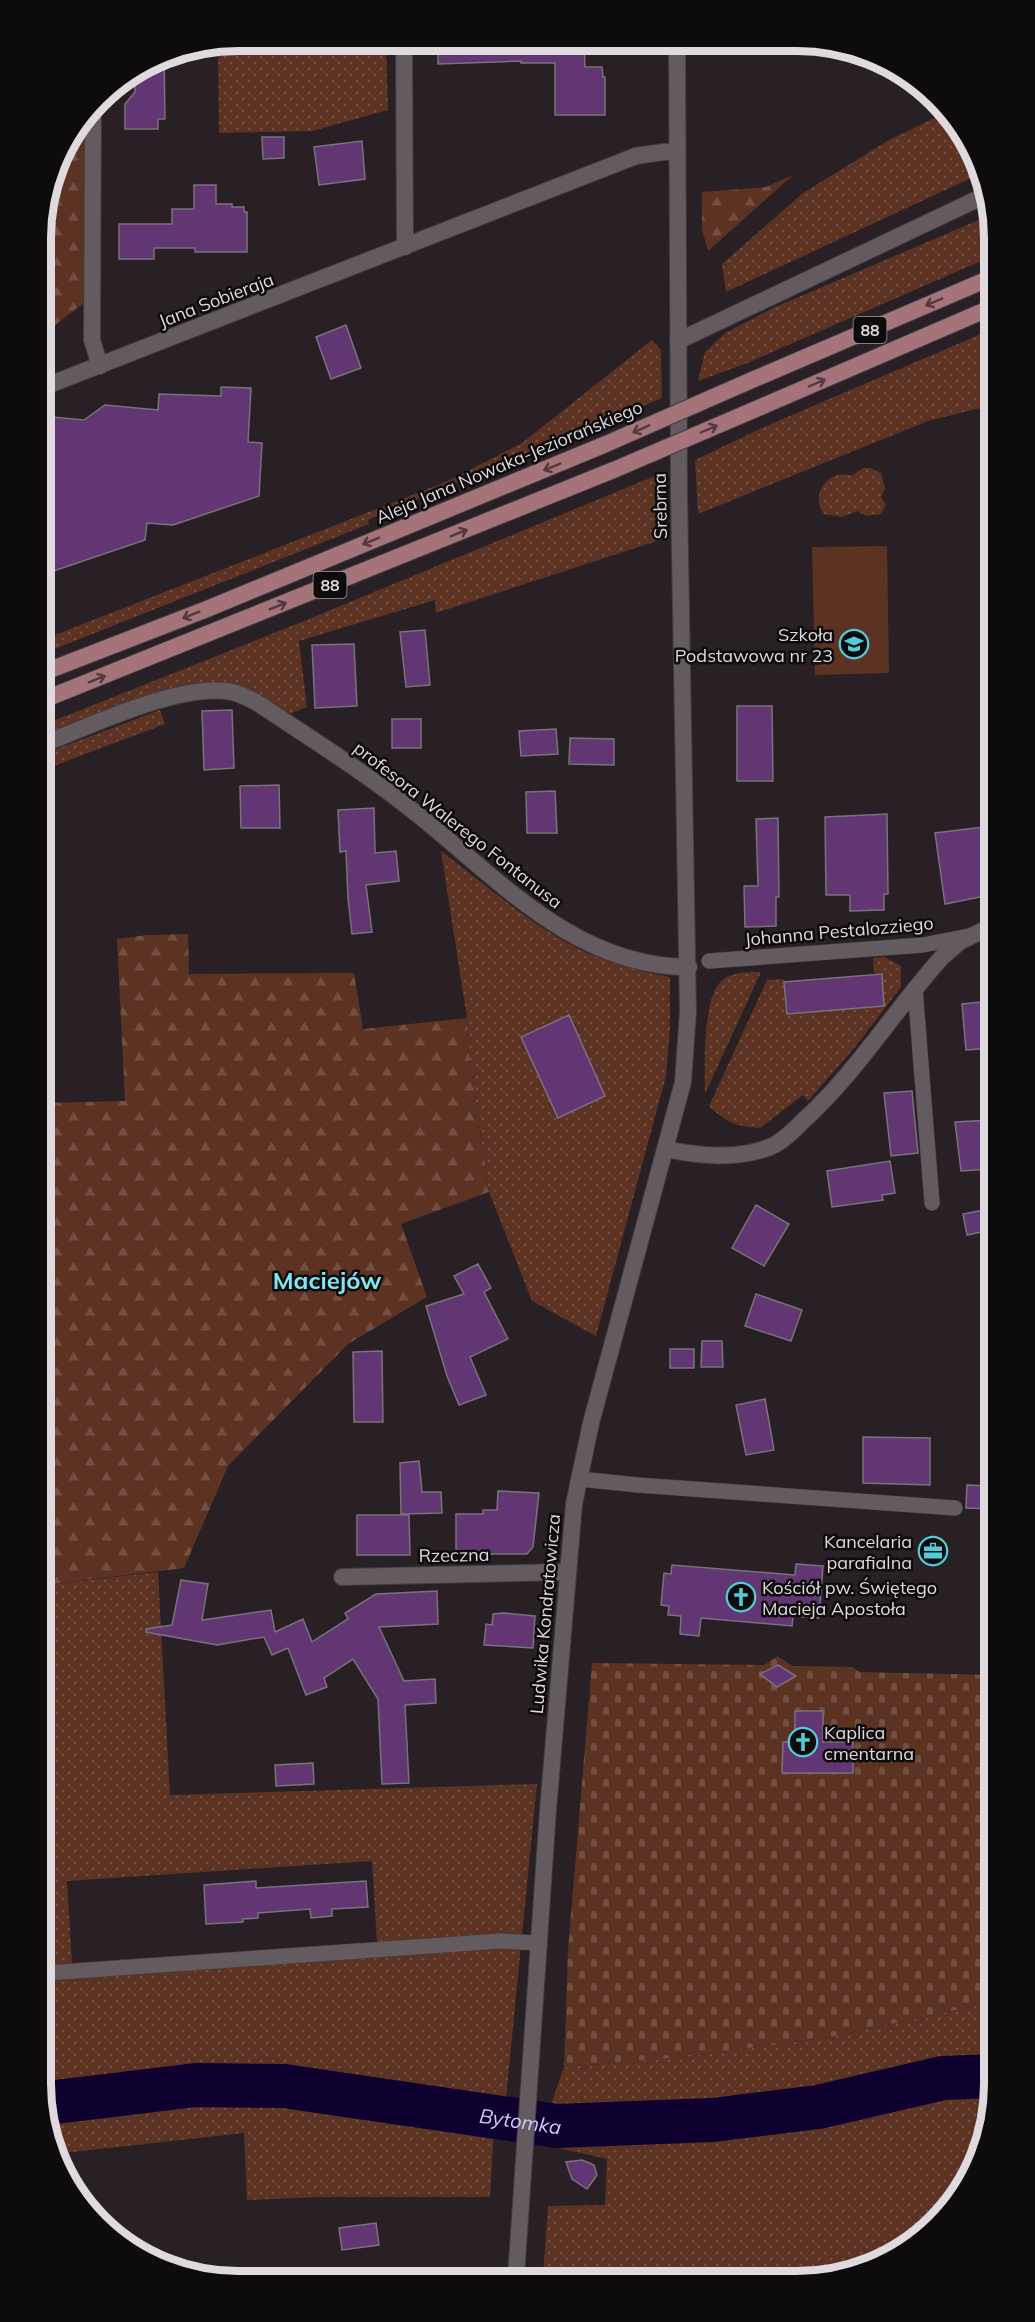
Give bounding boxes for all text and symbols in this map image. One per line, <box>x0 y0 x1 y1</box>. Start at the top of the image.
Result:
street label: Jana Sobieraja <box>155 267 277 333</box>
one-way arrow <box>926 297 944 308</box>
road number: 88 <box>854 317 886 343</box>
one-way arrow <box>807 377 825 388</box>
street label: Aleja Jana Nowaka-Jeziorańskiego <box>372 395 646 529</box>
one-way arrow <box>699 423 717 435</box>
one-way arrow <box>632 424 650 435</box>
one-way arrow <box>543 462 561 473</box>
street label: Srebrna <box>648 473 672 539</box>
one-way arrow <box>449 527 467 538</box>
one-way arrow <box>363 536 381 547</box>
road number: 88 <box>314 572 346 598</box>
one-way arrow <box>268 600 287 611</box>
one-way arrow <box>182 610 201 621</box>
place label: Szkoła Podstawowa nr 23 <box>675 623 833 667</box>
school or university icon: Szkoła Podstawowa nr 23 <box>838 628 870 660</box>
one-way arrow <box>87 672 106 683</box>
street label: profesora Walerego Fontanusa <box>349 736 567 914</box>
street label: Johanna Pestalozziego <box>744 911 934 951</box>
district label: Maciejów <box>273 1265 381 1295</box>
street label: Ludwika Kondratowicza <box>525 1513 565 1715</box>
place label: Kancelaria parafialna <box>824 1530 912 1574</box>
office icon: Kancelaria parafialna <box>917 1535 949 1567</box>
street label: Rzeczna <box>418 1543 490 1567</box>
place label: Kościół pw. Świętego Macieja Apostoła <box>762 1576 937 1620</box>
church icon: Kościół pw. Świętego Macieja Apostoła <box>725 1581 757 1613</box>
place label: Kaplica cmentarna <box>824 1721 914 1765</box>
church icon: Kaplica cmentarna <box>787 1726 819 1758</box>
water label: Bytomka <box>478 2102 563 2139</box>

